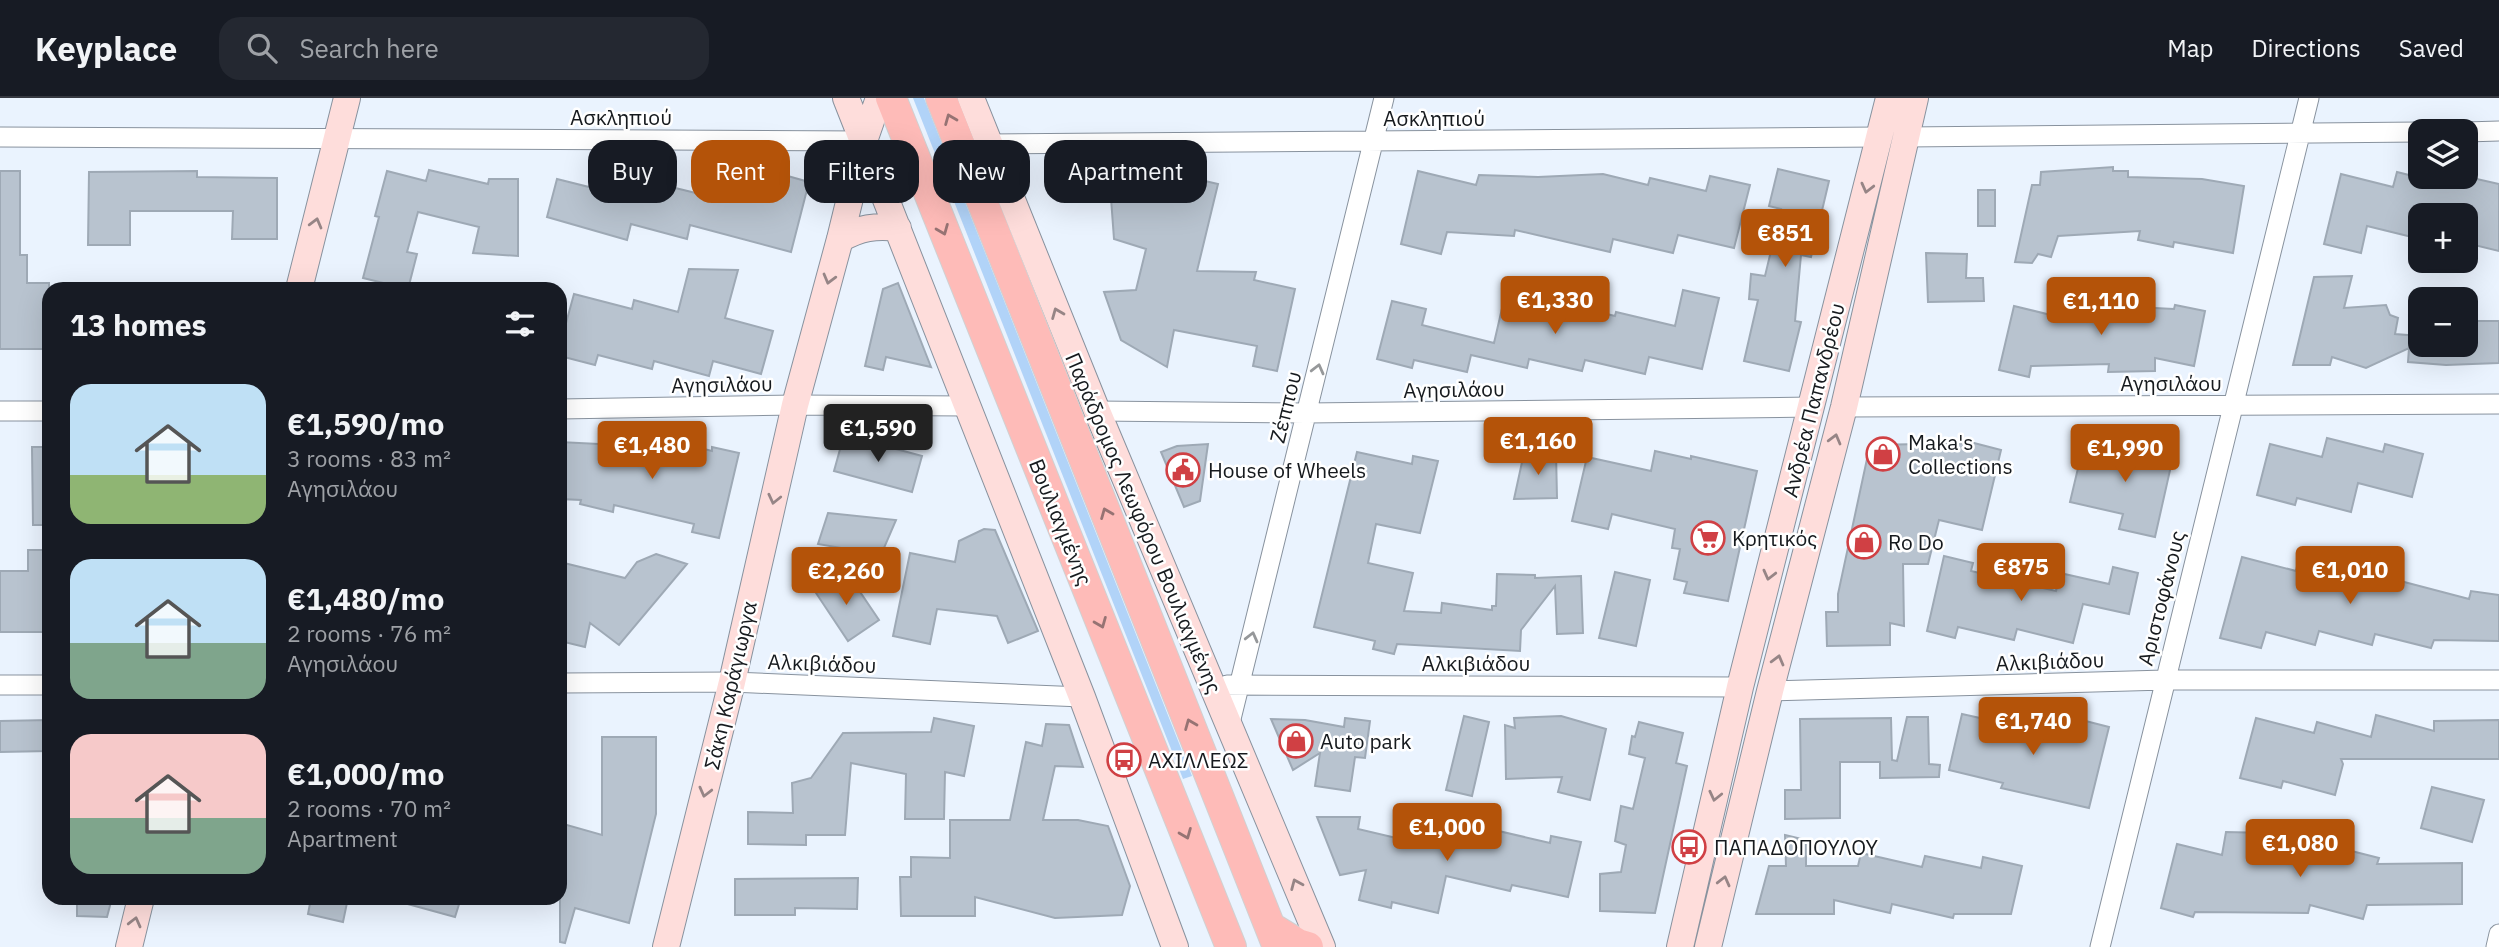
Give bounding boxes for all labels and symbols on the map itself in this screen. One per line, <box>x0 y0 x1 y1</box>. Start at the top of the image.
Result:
street label: Ασκληπιού <box>570 103 672 131</box>
street label: Ασκληπιού <box>1383 104 1485 132</box>
one-way arrow <box>944 114 958 126</box>
one-way arrow <box>1861 182 1875 194</box>
pin: €851 <box>1744 209 1826 269</box>
one-way arrow <box>308 217 322 229</box>
one-way arrow <box>935 223 949 235</box>
one-way arrow <box>823 273 838 285</box>
pin: €1,330 <box>1498 276 1612 336</box>
pin: €1,110 <box>2044 278 2158 337</box>
street label: Ανδρέα Παπανδρέου <box>1775 300 1851 500</box>
one-way arrow <box>1051 307 1065 319</box>
street label: Παράδρομος Λεωφόρου Βουλιαγμένης <box>1059 348 1229 698</box>
one-way arrow <box>1310 363 1324 375</box>
street label: Ζέππου <box>1263 368 1307 446</box>
street label: Αγησιλάου <box>671 369 773 399</box>
street label: Αγησιλάου <box>2120 369 2222 397</box>
street label: Αγησιλάου <box>1403 374 1505 404</box>
pin: €1,590 <box>821 404 935 464</box>
pin: €1,160 <box>1481 418 1595 477</box>
pin: €1,480 <box>595 422 709 481</box>
pin: €1,990 <box>2068 424 2182 484</box>
place label: Maka's Collections <box>1908 428 2013 480</box>
one-way arrow <box>1827 434 1841 446</box>
shop icon: Maka's Collections <box>1864 435 1902 473</box>
public building icon: House of Wheels <box>1164 451 1202 489</box>
street label: Βουλιαγμένης <box>1023 455 1099 589</box>
place label: House of Wheels <box>1208 456 1366 484</box>
one-way arrow <box>767 493 782 505</box>
one-way arrow <box>1100 507 1114 519</box>
supermarket icon: Κρητικός <box>1689 519 1727 557</box>
shop icon: Ro Do <box>1845 523 1883 561</box>
place label: Κρητικός <box>1732 524 1817 552</box>
place label: Ro Do <box>1888 528 1944 556</box>
street label: Αριστοφάνους <box>2131 528 2191 668</box>
pin: €875 <box>1980 544 2062 603</box>
pin: €1,010 <box>2293 546 2407 606</box>
pin: €2,260 <box>789 547 903 607</box>
one-way arrow <box>1763 569 1777 581</box>
street label: Σάκη Καράγιωργα <box>697 598 763 772</box>
one-way arrow <box>1093 616 1107 628</box>
one-way arrow <box>1243 631 1258 643</box>
street label: Αλκιβιάδου <box>1995 645 2105 677</box>
street label: Αλκιβιάδου <box>767 647 877 679</box>
street label: Αλκιβιάδου <box>1422 649 1530 677</box>
one-way arrow <box>1770 654 1784 666</box>
pin: €1,740 <box>1976 698 2090 757</box>
one-way arrow <box>1184 719 1198 731</box>
shop icon: Auto park <box>1277 722 1315 760</box>
place label: Auto park <box>1320 727 1412 755</box>
bus stop icon: ΑΧΙΛΛΕΩΣ <box>1105 741 1143 779</box>
place label: ΑΧΙΛΛΕΩΣ <box>1148 746 1249 774</box>
one-way arrow <box>698 786 713 798</box>
one-way arrow <box>1708 790 1723 802</box>
pin: €1,000 <box>1390 804 1504 863</box>
pin: €1,080 <box>2243 820 2357 879</box>
one-way arrow <box>1177 827 1191 839</box>
bus stop icon: ΠΑΠΑΔΟΠΟΥΛΟΥ <box>1670 828 1708 866</box>
place label: ΠΑΠΑΔΟΠΟΥΛΟΥ <box>1714 833 1879 861</box>
one-way arrow <box>1716 875 1730 887</box>
one-way arrow <box>1290 879 1304 891</box>
one-way arrow <box>127 917 141 929</box>

